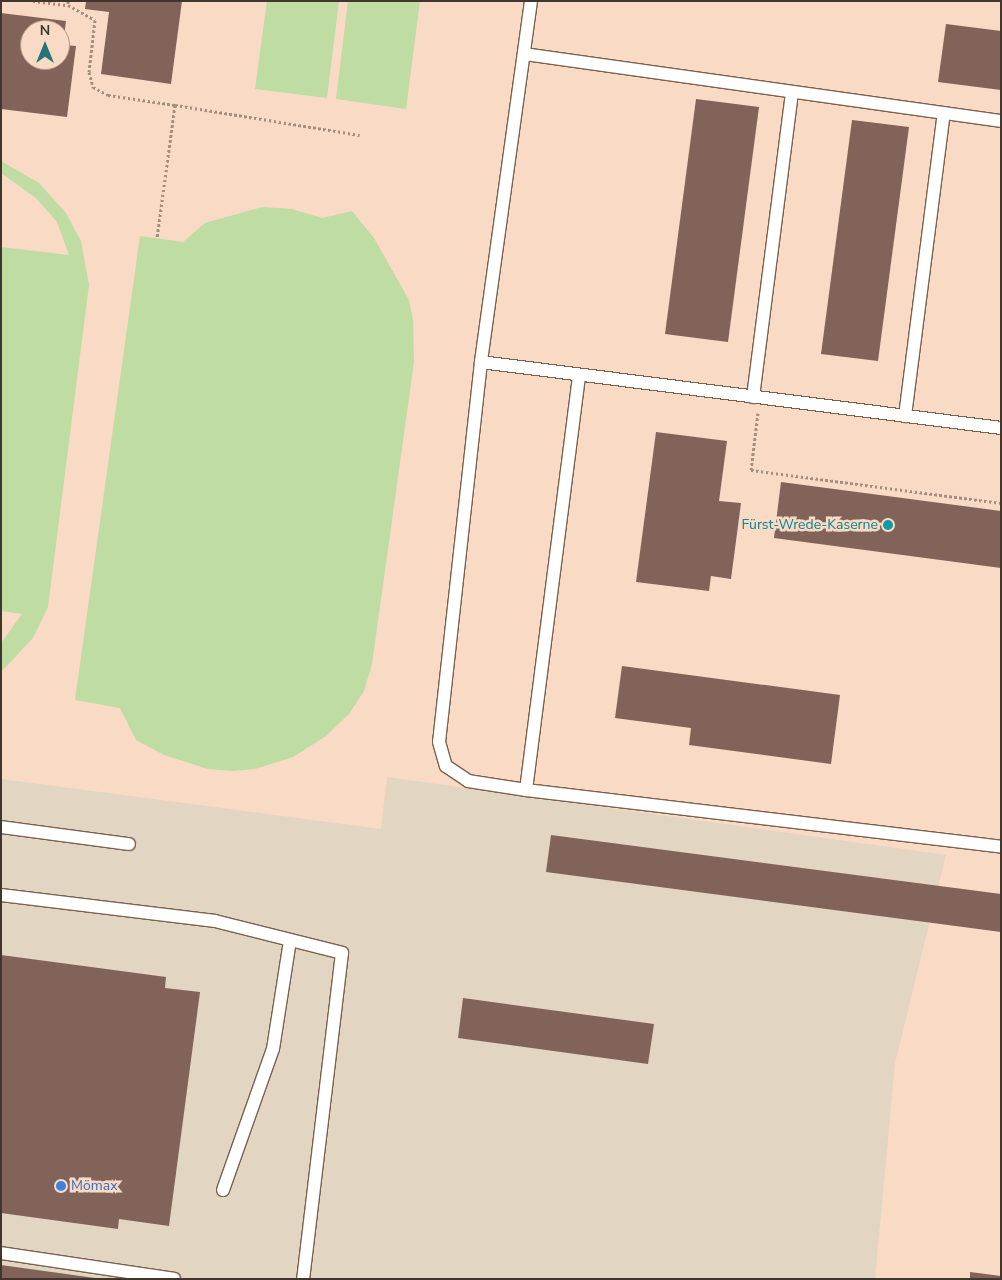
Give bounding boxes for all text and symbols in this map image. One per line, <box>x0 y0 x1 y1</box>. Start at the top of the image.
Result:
north arrow <box>20 20 70 70</box>
text: N <box>40 21 50 40</box>
place label: Fürst-Wrede-Kaserne <box>742 517 878 533</box>
marker: Fürst-Wrede-Kaserne <box>882 519 894 531</box>
place label: Mömax <box>71 1178 118 1194</box>
marker: Mömax <box>55 1180 67 1192</box>

